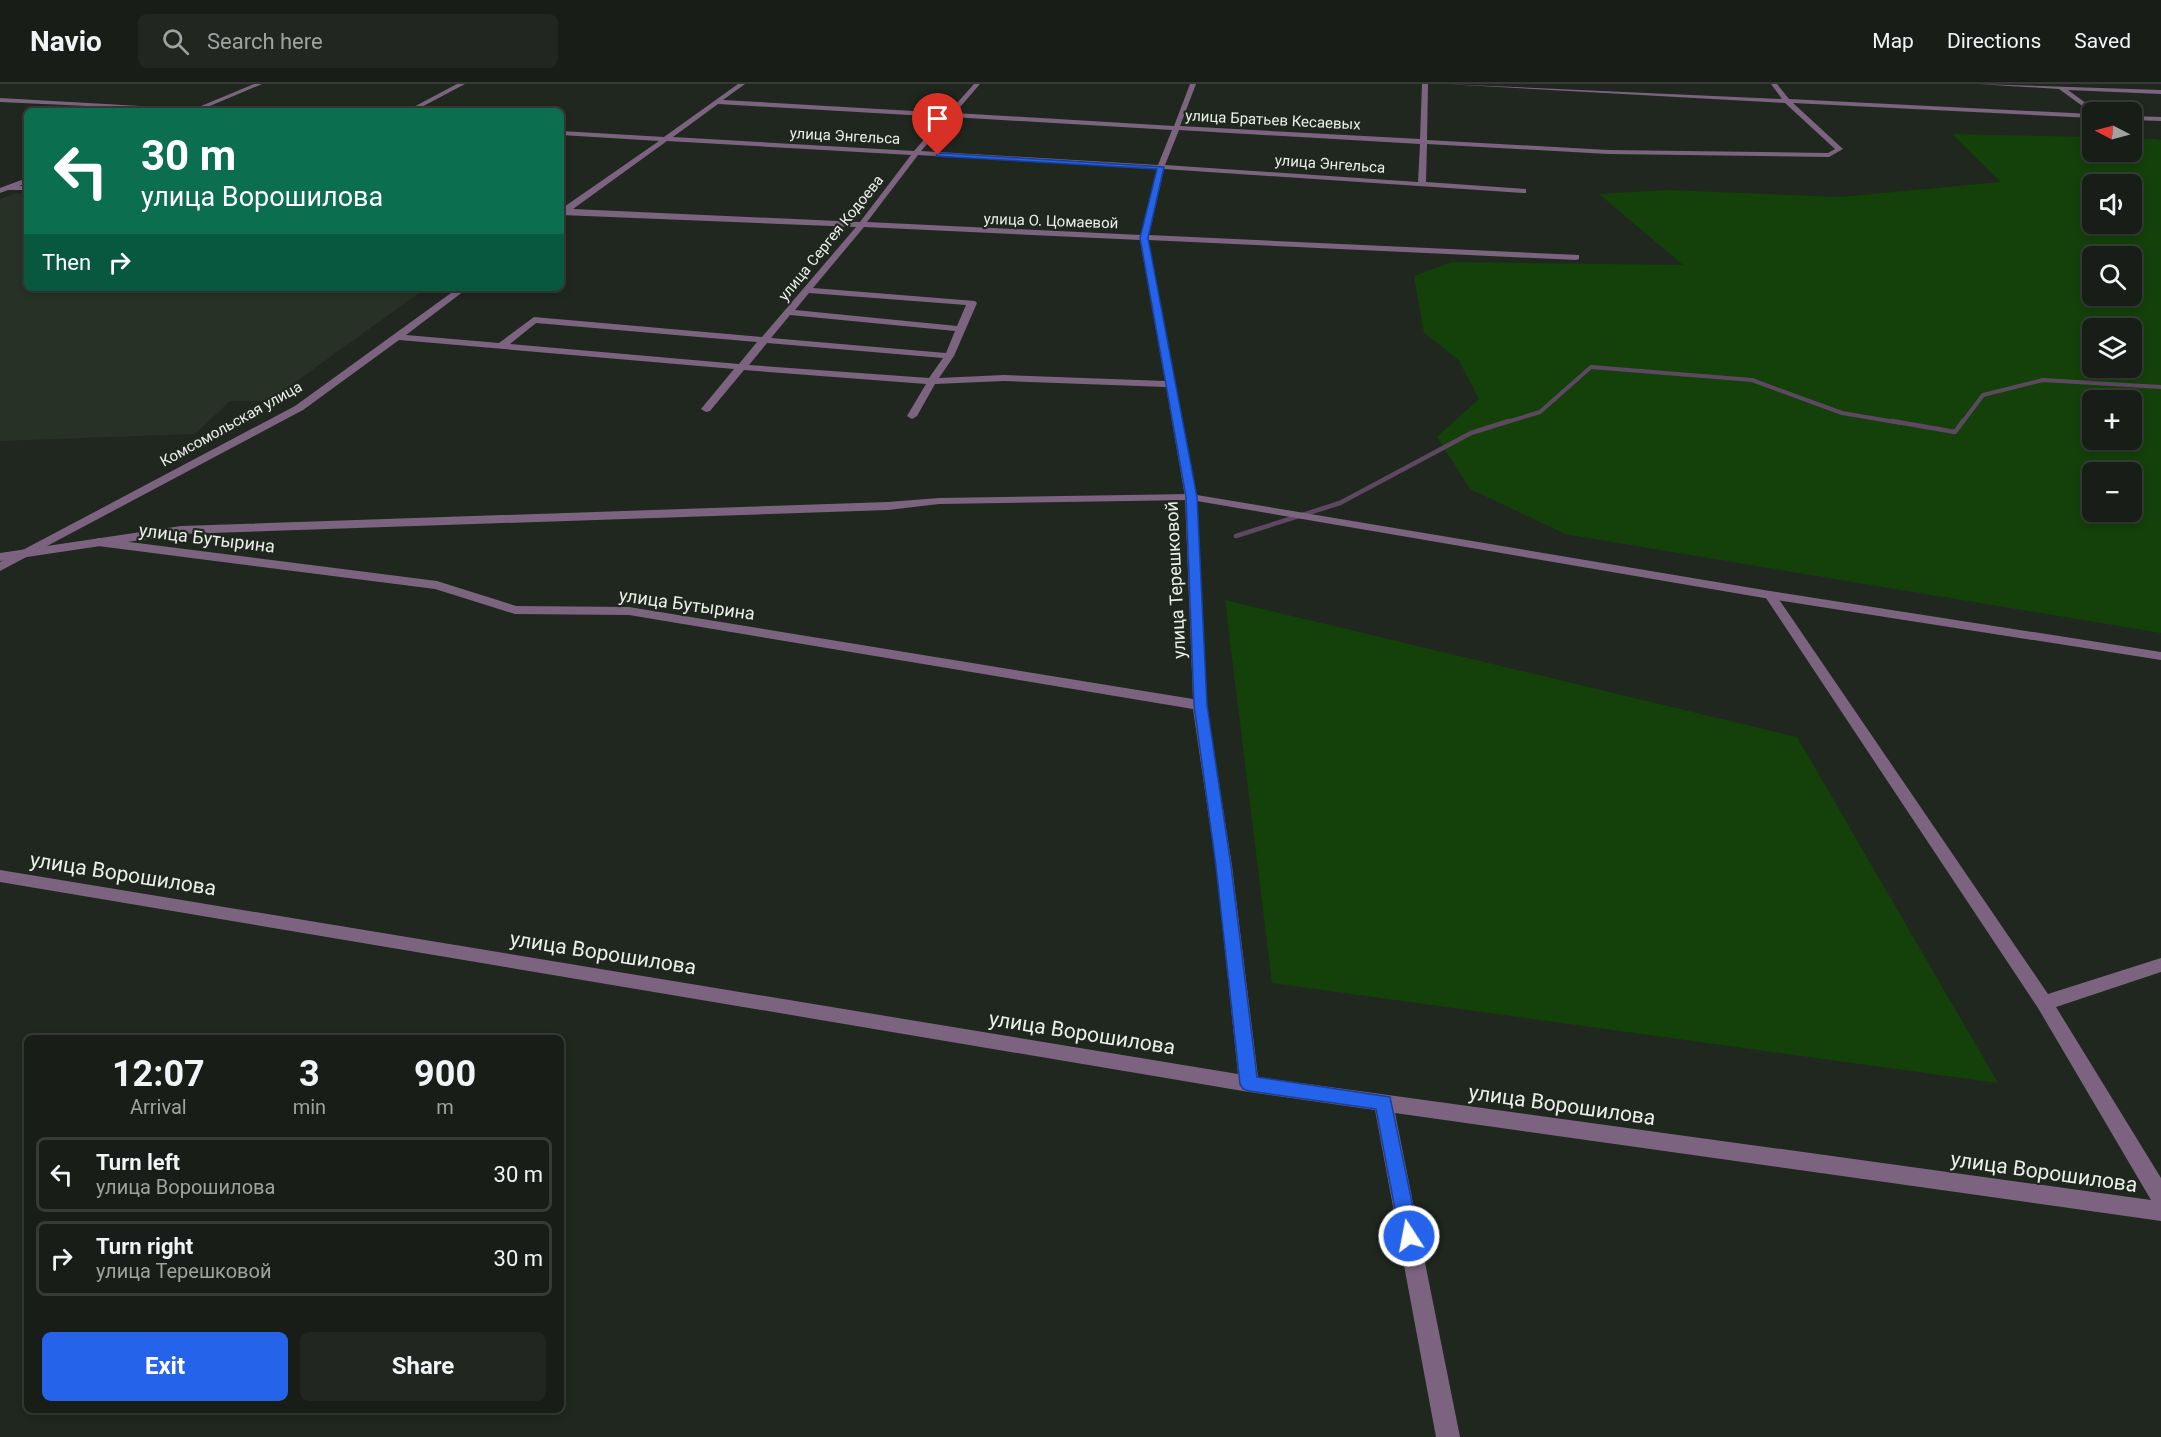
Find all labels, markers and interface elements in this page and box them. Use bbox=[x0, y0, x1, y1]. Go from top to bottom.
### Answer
search box bbox=[138, 14, 558, 68]
text: Navio bbox=[30, 25, 102, 58]
icon: search bbox=[159, 25, 192, 58]
text: Search here bbox=[207, 29, 323, 54]
text: Map bbox=[1872, 29, 1914, 53]
text: Directions bbox=[1947, 29, 2041, 53]
text: Saved bbox=[2074, 29, 2131, 53]
pin bbox=[912, 93, 963, 155]
icon: arrive bbox=[921, 102, 954, 135]
north arrow bbox=[2082, 102, 2142, 162]
map controls bbox=[2082, 102, 2142, 522]
street label: улица Братьев Кесаевых bbox=[1185, 106, 1362, 134]
street label: улица Энгельса bbox=[789, 124, 901, 148]
text: 30 m bbox=[141, 131, 236, 180]
icon: left bbox=[42, 132, 120, 210]
street label: улица Энгельса bbox=[1274, 151, 1386, 177]
street label: улица Сергея Кодоева bbox=[775, 171, 887, 305]
button: sound bbox=[2082, 174, 2142, 234]
text: улица Ворошилова bbox=[141, 181, 383, 213]
street label: улица О. Цомаевой bbox=[983, 210, 1119, 232]
icon: right bbox=[103, 246, 136, 279]
button: search bbox=[2082, 246, 2142, 306]
text: Then bbox=[42, 250, 91, 275]
button: layers bbox=[2082, 318, 2142, 378]
street label: Комсомольская улица bbox=[157, 378, 305, 470]
button: + bbox=[2082, 390, 2142, 450]
button: − bbox=[2082, 462, 2142, 522]
street label: улица Терешковой bbox=[1160, 501, 1190, 659]
street label: улица Бутырина bbox=[138, 519, 276, 557]
street label: улица Бутырина bbox=[618, 584, 756, 624]
street label: улица Ворошилова bbox=[28, 847, 218, 901]
street label: улица Ворошилова bbox=[508, 926, 698, 980]
street label: улица Ворошилова bbox=[987, 1006, 1177, 1060]
text: 12:07 bbox=[112, 1053, 205, 1095]
text: 3 bbox=[299, 1053, 320, 1095]
text: 900 bbox=[414, 1053, 476, 1095]
street label: улица Ворошилова bbox=[1467, 1080, 1657, 1130]
text: Arrival bbox=[130, 1095, 187, 1119]
text: min bbox=[293, 1095, 326, 1119]
text: m bbox=[436, 1095, 454, 1119]
street label: улица Ворошилова bbox=[1949, 1147, 2139, 1197]
text: Turn left bbox=[96, 1150, 180, 1175]
icon: left bbox=[45, 1158, 78, 1191]
text: 30 m bbox=[494, 1162, 543, 1187]
text: улица Ворошилова bbox=[96, 1175, 275, 1199]
position arrow bbox=[1377, 1204, 1441, 1268]
text: Turn right bbox=[96, 1234, 193, 1259]
icon: right bbox=[45, 1242, 78, 1275]
text: 30 m bbox=[494, 1246, 543, 1271]
text: улица Терешковой bbox=[96, 1259, 271, 1283]
button: Exit bbox=[42, 1332, 288, 1401]
button: Share bbox=[300, 1332, 546, 1401]

